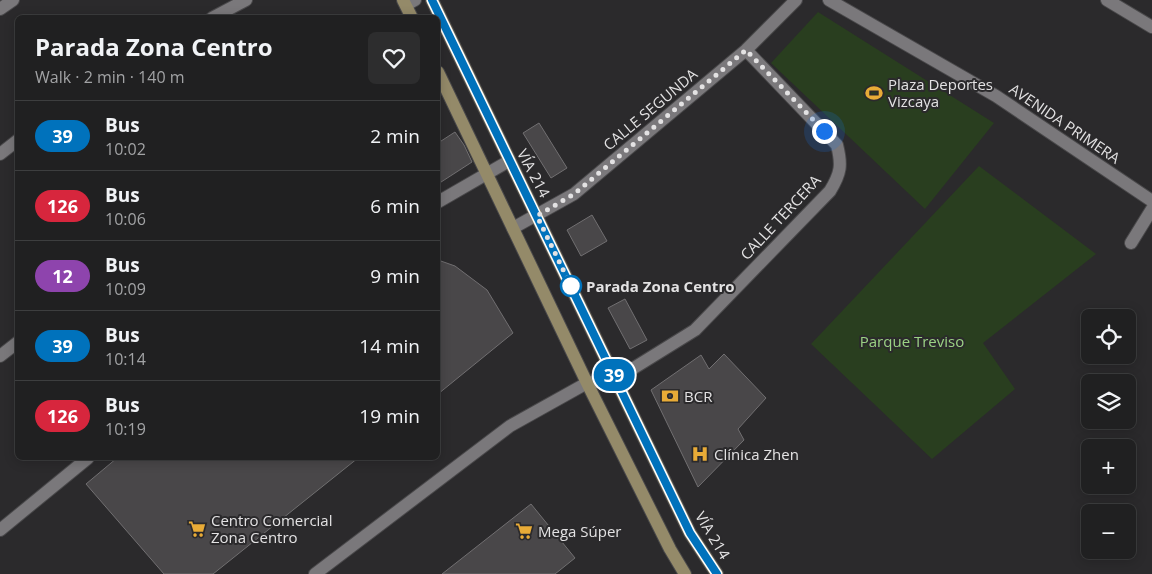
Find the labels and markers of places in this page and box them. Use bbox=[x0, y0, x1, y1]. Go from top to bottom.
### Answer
place label: Plaza Deportes Vizcaya bbox=[888, 74, 993, 111]
sports icon: Plaza Deportes Vizcaya bbox=[864, 83, 884, 103]
marker: Parada Zona Centro bbox=[560, 275, 582, 297]
place label: Parada Zona Centro bbox=[586, 276, 734, 296]
bank icon: BCR bbox=[660, 386, 680, 406]
place label: BCR bbox=[684, 386, 713, 406]
hospital icon: Clínica Zhen bbox=[690, 444, 710, 464]
place label: Clínica Zhen bbox=[714, 444, 799, 464]
place label: Centro Comercial Zona Centro bbox=[211, 510, 332, 547]
supermarket icon: Centro Comercial Zona Centro bbox=[187, 519, 207, 539]
supermarket icon: Mega Súper bbox=[514, 521, 534, 541]
place label: Mega Súper bbox=[538, 521, 621, 541]

